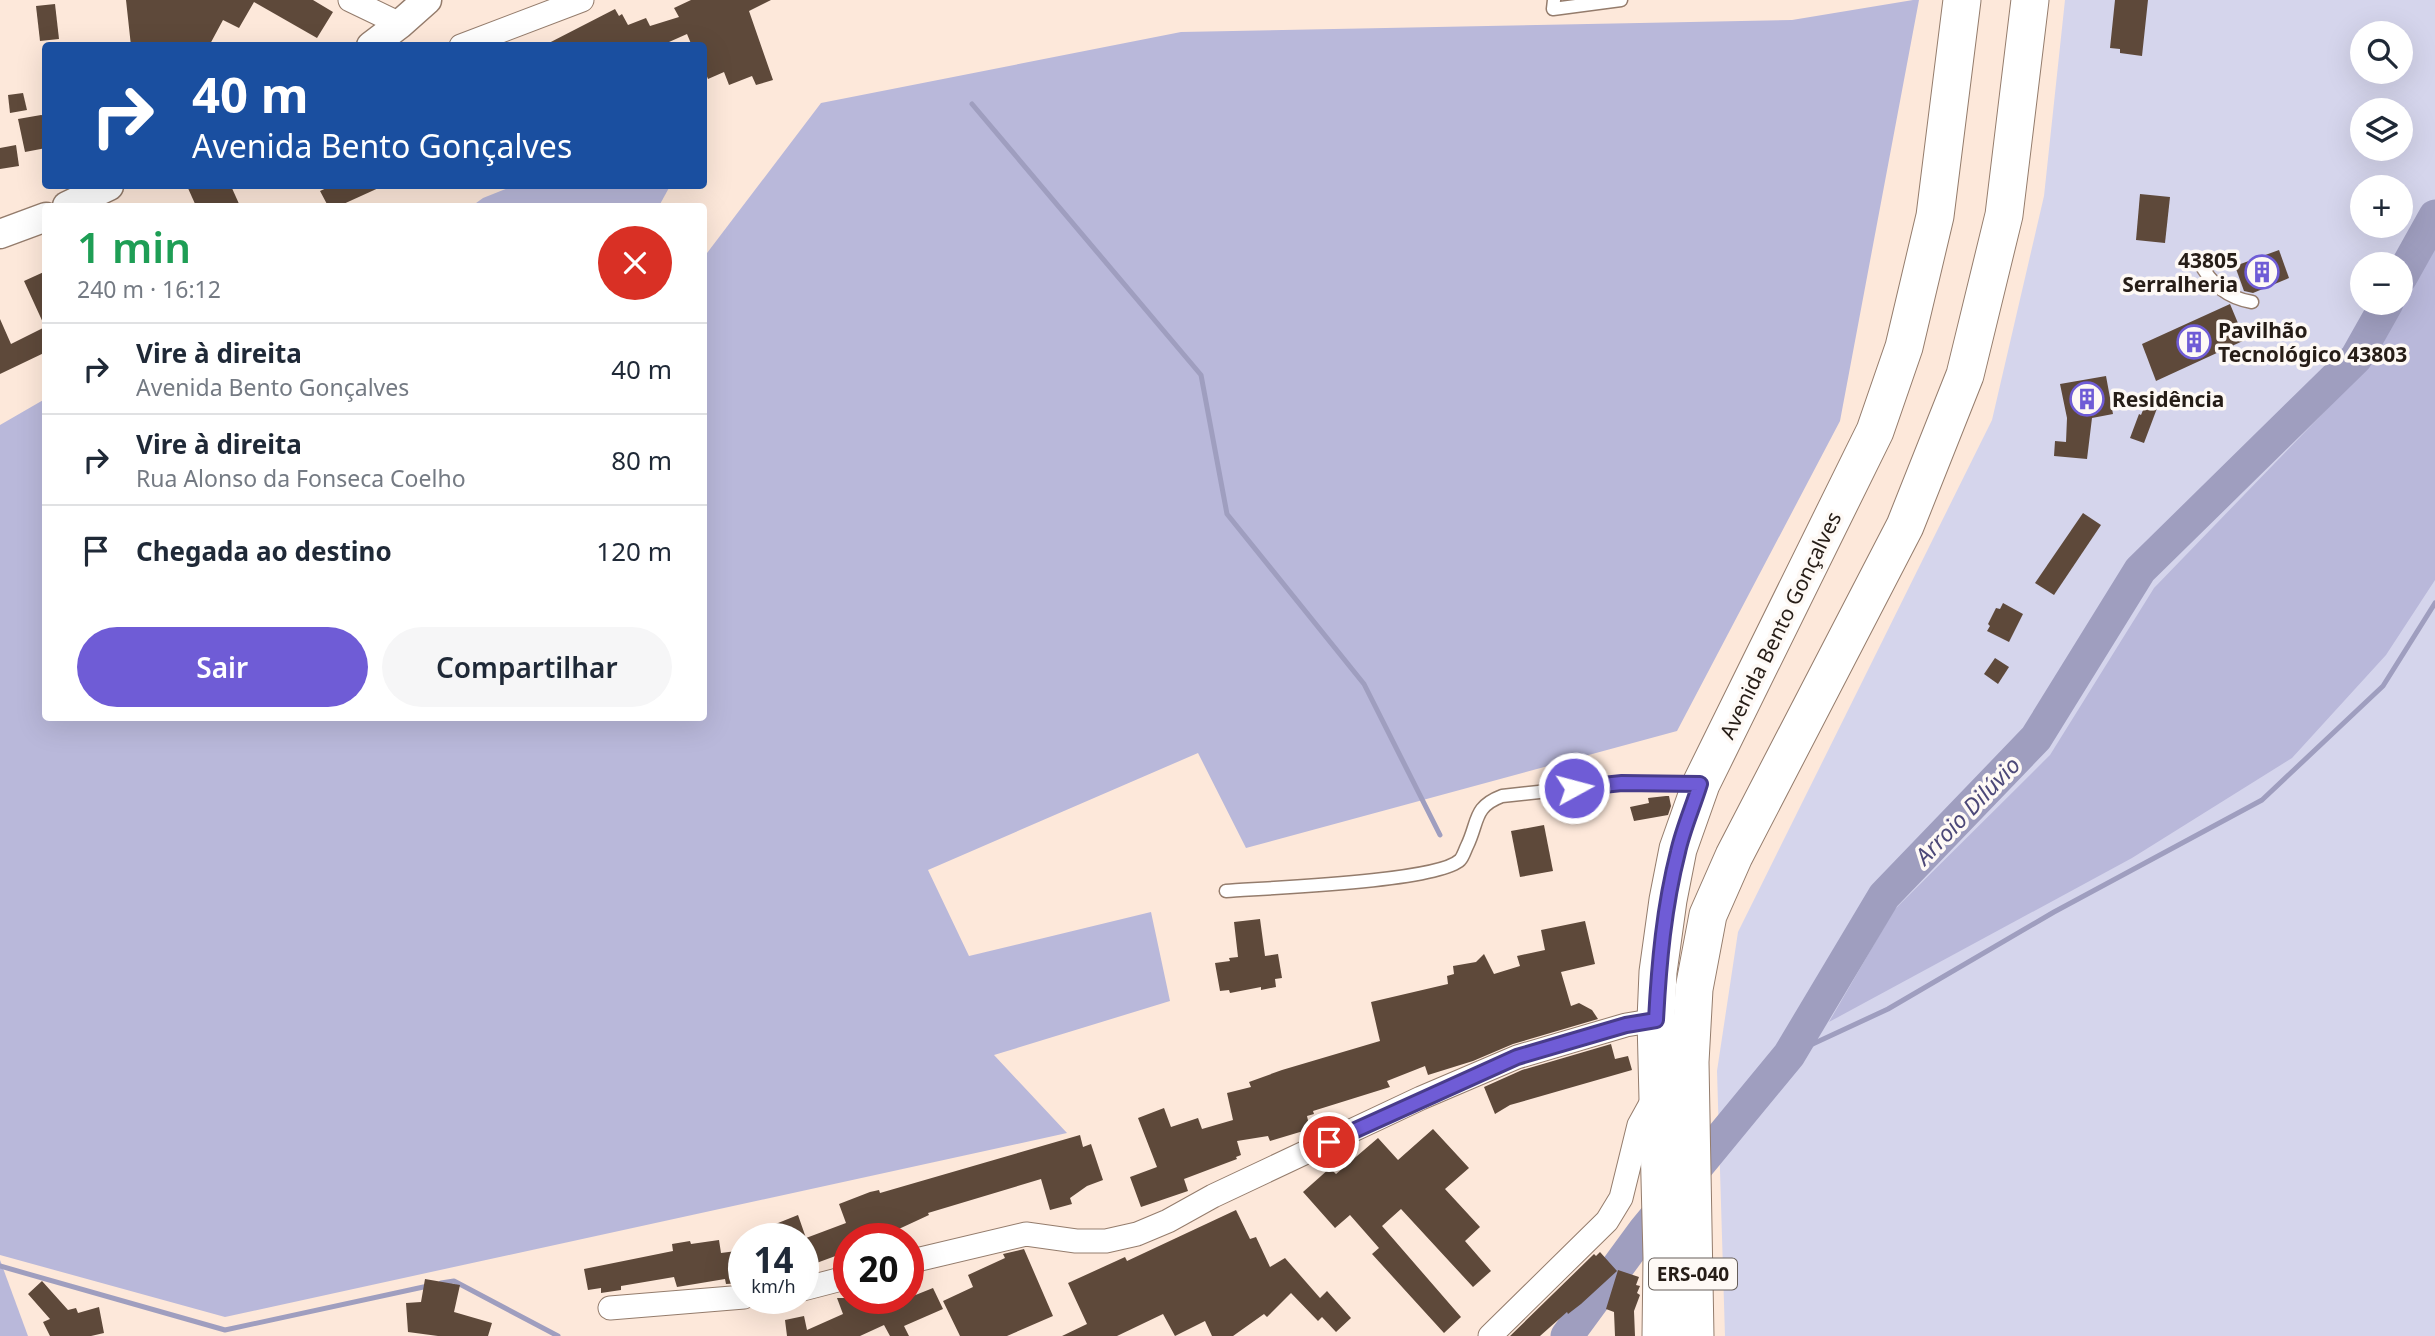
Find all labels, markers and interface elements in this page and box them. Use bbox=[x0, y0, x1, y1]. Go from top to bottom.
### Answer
map controls bbox=[2350, 21, 2413, 315]
button: search bbox=[2350, 21, 2413, 84]
text: 40 m bbox=[192, 61, 309, 127]
icon: right bbox=[77, 70, 168, 161]
button: layers bbox=[2350, 98, 2413, 161]
text: Avenida Bento Gonçalves bbox=[192, 124, 572, 167]
button: + bbox=[2350, 175, 2413, 238]
text: 1 min bbox=[77, 218, 191, 275]
button: close bbox=[598, 226, 672, 300]
place label: 43805 Serralheria bbox=[2122, 246, 2238, 298]
button: − bbox=[2350, 252, 2413, 315]
building icon: 43805 Serralheria bbox=[2243, 253, 2281, 291]
text: 240 m · 16:12 bbox=[77, 273, 221, 305]
place label: Pavilhão Tecnológico 43803 bbox=[2218, 316, 2407, 368]
building icon: Pavilhão Tecnológico 43803 bbox=[2175, 323, 2213, 361]
text: Vire à direita bbox=[136, 335, 302, 371]
icon: right bbox=[77, 350, 115, 388]
text: 40 m bbox=[611, 351, 672, 387]
text: Avenida Bento Gonçalves bbox=[136, 371, 409, 403]
building icon: Residência bbox=[2068, 380, 2106, 418]
place label: Residência bbox=[2112, 385, 2224, 413]
text: Vire à direita bbox=[136, 426, 302, 462]
icon: right bbox=[77, 441, 115, 479]
text: 80 m bbox=[611, 442, 672, 478]
text: Rua Alonso da Fonseca Coelho bbox=[136, 462, 466, 494]
street label: Avenida Bento Gonçalves bbox=[1713, 507, 1847, 743]
icon: arrive bbox=[77, 532, 115, 570]
text: Chegada ao destino bbox=[136, 533, 392, 569]
text: 120 m bbox=[596, 533, 672, 569]
button: Sair bbox=[77, 627, 368, 707]
button: Compartilhar bbox=[382, 627, 672, 707]
water label: Arroio Dilúvio bbox=[1906, 749, 2027, 872]
position arrow bbox=[1537, 751, 1611, 825]
pin bbox=[1299, 1112, 1359, 1172]
icon: arrive bbox=[1310, 1123, 1348, 1161]
speed limit sign: 20 bbox=[833, 1223, 924, 1314]
text: 14 bbox=[753, 1236, 794, 1283]
road number: ERS-040 bbox=[1649, 1258, 1737, 1290]
text: km/h bbox=[751, 1274, 796, 1298]

